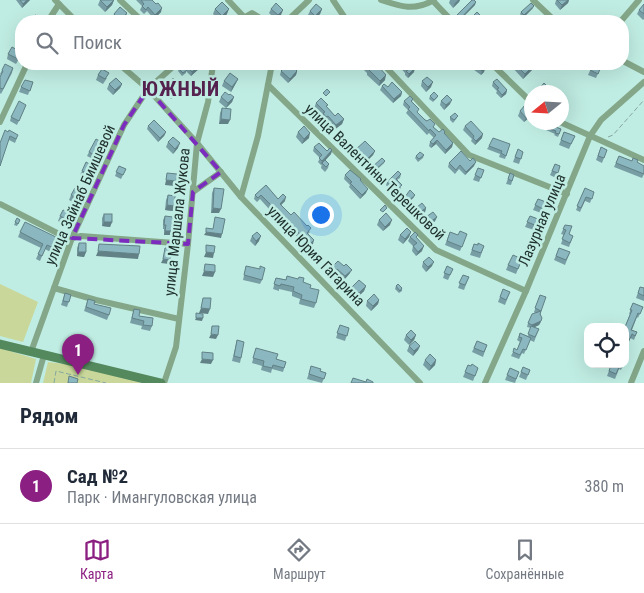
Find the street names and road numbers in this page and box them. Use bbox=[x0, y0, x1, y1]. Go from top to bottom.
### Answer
street label: улица Валентины Терешковой bbox=[301, 100, 449, 244]
street label: улица Зайнаб Биишевой bbox=[41, 122, 119, 268]
street label: улица Маршала Жукова bbox=[160, 147, 194, 297]
street label: Лазурная улица bbox=[514, 171, 570, 269]
street label: улица Юрия Гагарина bbox=[263, 202, 369, 310]

